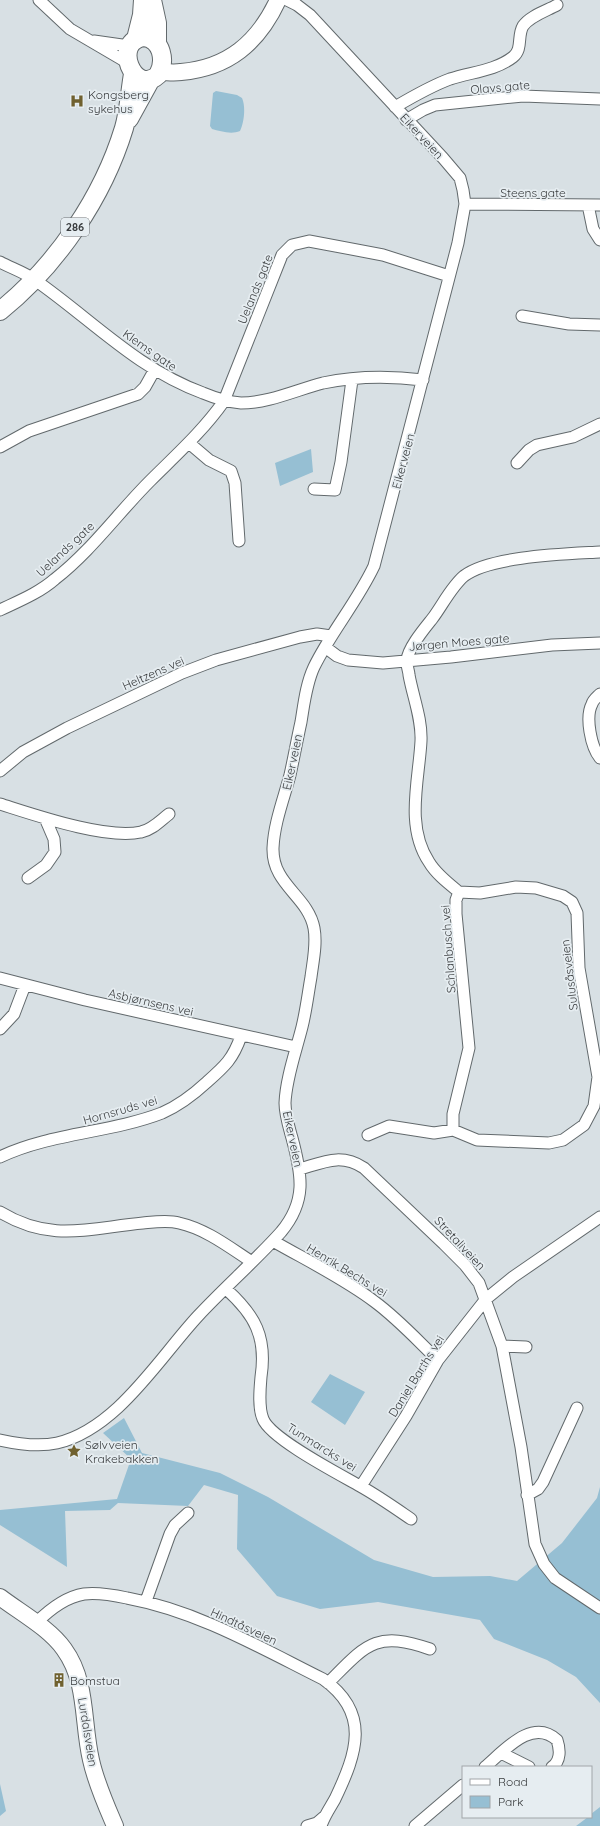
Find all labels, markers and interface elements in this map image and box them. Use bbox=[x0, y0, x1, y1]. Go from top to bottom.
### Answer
street label: Olavs gate bbox=[470, 77, 531, 97]
place label: Kongsberg sykehus bbox=[88, 87, 149, 116]
hospital icon: Kongsberg sykehus bbox=[69, 93, 85, 109]
street label: Eikerveien bbox=[397, 110, 447, 162]
street label: Steens gate bbox=[500, 185, 566, 200]
road number: 286 bbox=[61, 218, 89, 236]
street label: Uelands gate bbox=[234, 252, 276, 326]
street label: Klems gate bbox=[120, 326, 180, 374]
street label: Eikerveien bbox=[388, 432, 418, 490]
street label: Uelands gate bbox=[33, 518, 97, 580]
street label: Jørgen Moes gate bbox=[408, 630, 510, 654]
street label: Heltzens vei bbox=[120, 653, 186, 693]
street label: Eikerveien bbox=[279, 733, 305, 791]
street label: Schlanbusch vei bbox=[437, 904, 459, 994]
street label: Sulusåsveien bbox=[557, 939, 581, 1011]
street label: Asbjørnsens vei bbox=[107, 985, 195, 1019]
street label: Hornsruds vei bbox=[81, 1092, 159, 1128]
street label: Eikerveien bbox=[280, 1110, 306, 1168]
street label: Stretaliveien bbox=[431, 1213, 489, 1273]
street label: Henrik Bechs vei bbox=[304, 1240, 390, 1300]
street label: Daniel Barths vei bbox=[385, 1332, 447, 1420]
street label: Tunmarcks vei bbox=[284, 1420, 360, 1474]
place label: Sølvveien Krakebakken bbox=[85, 1437, 158, 1466]
place icon: Sølvveien Krakebakken bbox=[66, 1443, 82, 1459]
street label: Hindtåsveien bbox=[208, 1604, 280, 1648]
building icon: Bomstua bbox=[51, 1672, 67, 1688]
place label: Bomstua bbox=[70, 1673, 120, 1688]
street label: Lurdalsveien bbox=[75, 1696, 101, 1768]
legend bbox=[462, 1766, 592, 1818]
text: Road bbox=[498, 1774, 528, 1789]
text: Park bbox=[498, 1794, 523, 1809]

